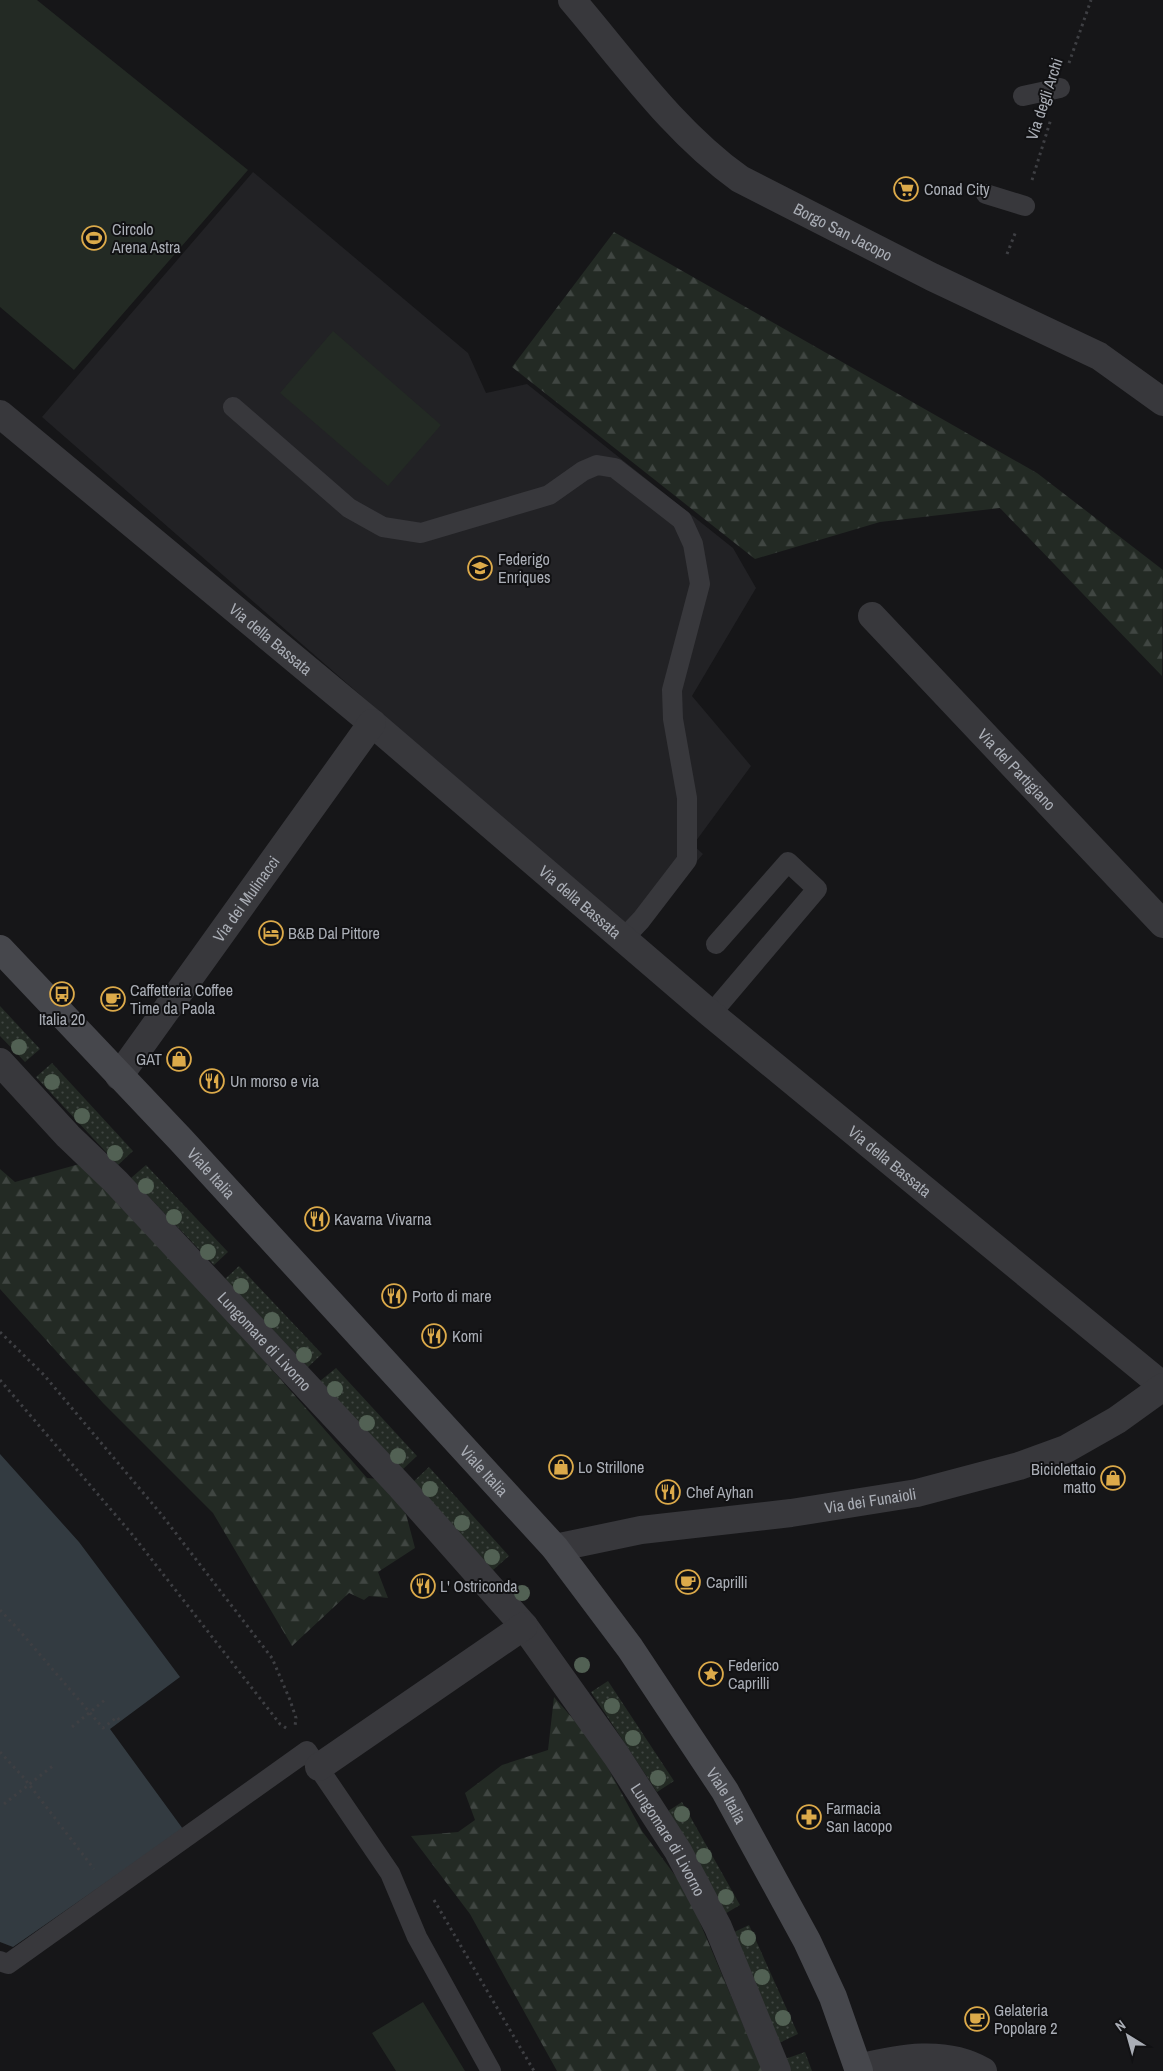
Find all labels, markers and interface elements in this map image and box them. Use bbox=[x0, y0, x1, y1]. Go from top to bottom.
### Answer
street label: Via degli Archi bbox=[1020, 55, 1068, 143]
supermarket icon: Conad City bbox=[893, 176, 919, 202]
place label: Conad City bbox=[924, 178, 990, 200]
street label: Borgo San Jacopo bbox=[790, 197, 896, 266]
place label: Circolo Arena Astra bbox=[111, 218, 181, 258]
sports icon: Circolo Arena Astra bbox=[81, 225, 107, 251]
place label: Federigo Enriques bbox=[498, 548, 551, 588]
school or university icon: Federigo Enriques bbox=[467, 555, 493, 581]
street label: Via della Bassata bbox=[225, 598, 318, 680]
street label: Via del Partigiano bbox=[973, 724, 1061, 815]
street label: Via dei Mulinacci bbox=[208, 851, 284, 946]
street label: Via della Bassata bbox=[534, 860, 627, 944]
hotel icon: B&B Dal Pittore bbox=[258, 920, 284, 946]
place label: B&B Dal Pittore bbox=[288, 922, 380, 944]
place label: Caffetteria Coffee Time da Paola bbox=[130, 979, 233, 1019]
bus stop icon: Italia 20 bbox=[49, 981, 75, 1007]
cafe icon: Caffetteria Coffee Time da Paola bbox=[100, 986, 126, 1012]
place label: Italia 20 bbox=[39, 1008, 85, 1030]
shop icon: GAT bbox=[166, 1046, 192, 1072]
place label: GAT bbox=[136, 1048, 162, 1070]
restaurant icon: Un morso e via bbox=[199, 1068, 225, 1094]
place label: Un morso e via bbox=[230, 1070, 320, 1092]
street label: Via della Bassata bbox=[843, 1120, 937, 1203]
street label: Viale Italia bbox=[182, 1143, 241, 1204]
restaurant icon: Kavarna Vivarna bbox=[304, 1206, 330, 1232]
place label: Kavarna Vivarna bbox=[334, 1208, 432, 1230]
restaurant icon: Porto di mare bbox=[381, 1283, 407, 1309]
place label: Porto di mare bbox=[412, 1285, 492, 1307]
street label: Lungomare di Livorno bbox=[213, 1287, 317, 1396]
restaurant icon: Komi bbox=[421, 1323, 447, 1349]
place label: Komi bbox=[452, 1325, 483, 1347]
street label: Viale Italia bbox=[455, 1441, 514, 1502]
shop icon: Lo Strillone bbox=[548, 1454, 574, 1480]
place label: Lo Strillone bbox=[578, 1456, 644, 1478]
place label: Biciclettaio matto bbox=[1031, 1458, 1096, 1498]
shop icon: Biciclettaio matto bbox=[1100, 1465, 1126, 1491]
restaurant icon: Chef Ayhan bbox=[655, 1479, 681, 1505]
place label: Chef Ayhan bbox=[686, 1481, 754, 1503]
street label: Via dei Funaioli bbox=[823, 1482, 918, 1519]
cafe icon: Caprilli bbox=[675, 1569, 701, 1595]
place label: Caprilli bbox=[706, 1571, 748, 1593]
restaurant icon: L' Ostriconda bbox=[410, 1573, 436, 1599]
place label: L' Ostriconda bbox=[440, 1575, 518, 1597]
place label: Federico Caprilli bbox=[728, 1654, 779, 1694]
place icon: Federico Caprilli bbox=[698, 1661, 724, 1687]
street label: Viale Italia bbox=[701, 1763, 752, 1828]
street label: Lungomare di Livorno bbox=[626, 1779, 711, 1900]
place label: Farmacia San Iacopo bbox=[826, 1797, 892, 1837]
pharmacy icon: Farmacia San Iacopo bbox=[796, 1804, 822, 1830]
place label: Gelateria Popolare 2 bbox=[994, 1999, 1057, 2039]
cafe icon: Gelateria Popolare 2 bbox=[964, 2006, 990, 2032]
north arrow bbox=[1103, 2011, 1153, 2061]
text: N bbox=[1111, 2016, 1129, 2035]

